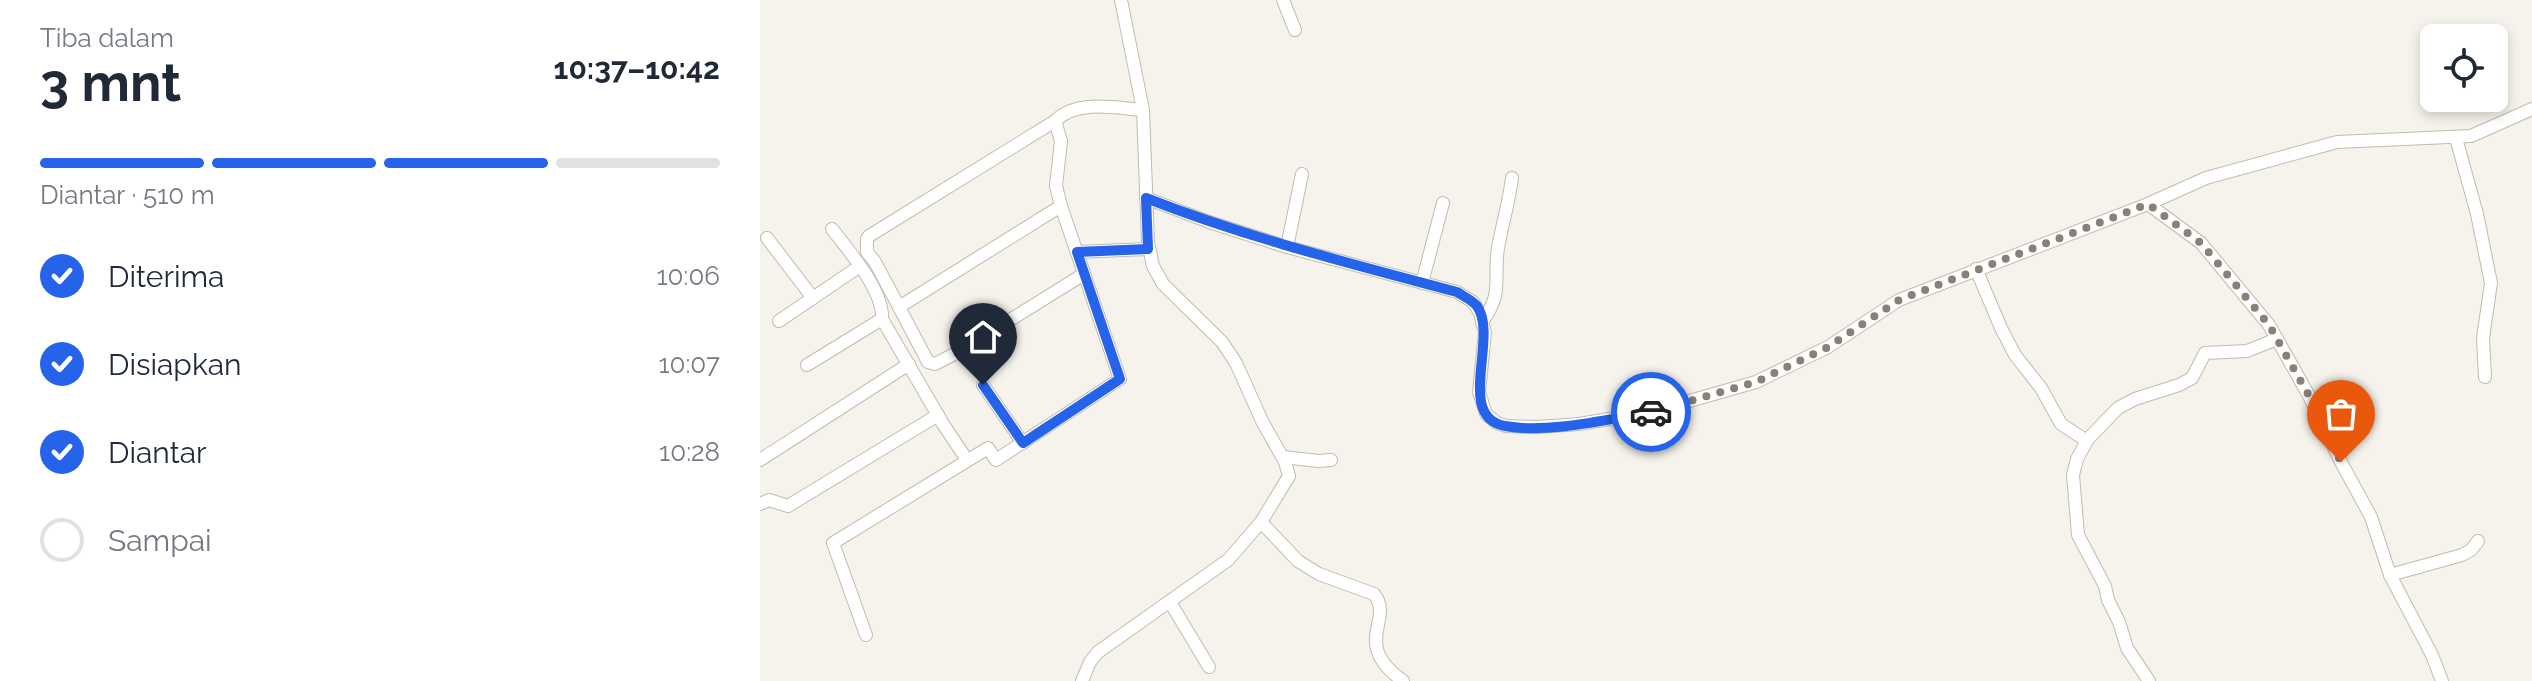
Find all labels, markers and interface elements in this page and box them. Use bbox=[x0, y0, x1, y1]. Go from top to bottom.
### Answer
text: Tiba dalam bbox=[40, 23, 174, 53]
map controls bbox=[2420, 24, 2508, 112]
button: locate bbox=[2420, 24, 2508, 112]
text: 10:37–10:42 bbox=[554, 51, 720, 86]
text: 3 mnt bbox=[40, 52, 181, 113]
text: Diantar · 510 m bbox=[40, 180, 215, 210]
icon: check bbox=[40, 254, 84, 298]
text: Diterima bbox=[108, 259, 224, 294]
text: 10:06 bbox=[656, 261, 720, 291]
pin bbox=[949, 303, 1017, 385]
icon: home bbox=[961, 315, 1005, 359]
icon: check bbox=[40, 342, 84, 386]
text: Disiapkan bbox=[108, 347, 242, 382]
text: 10:07 bbox=[658, 349, 720, 379]
courier bbox=[1611, 372, 1691, 452]
pin bbox=[2307, 380, 2375, 462]
icon: car bbox=[1629, 390, 1673, 434]
icon: bag bbox=[2319, 392, 2363, 436]
icon: check bbox=[40, 430, 84, 474]
text: Diantar bbox=[108, 435, 207, 470]
text: 10:28 bbox=[659, 437, 720, 467]
text: Sampai bbox=[108, 523, 212, 558]

